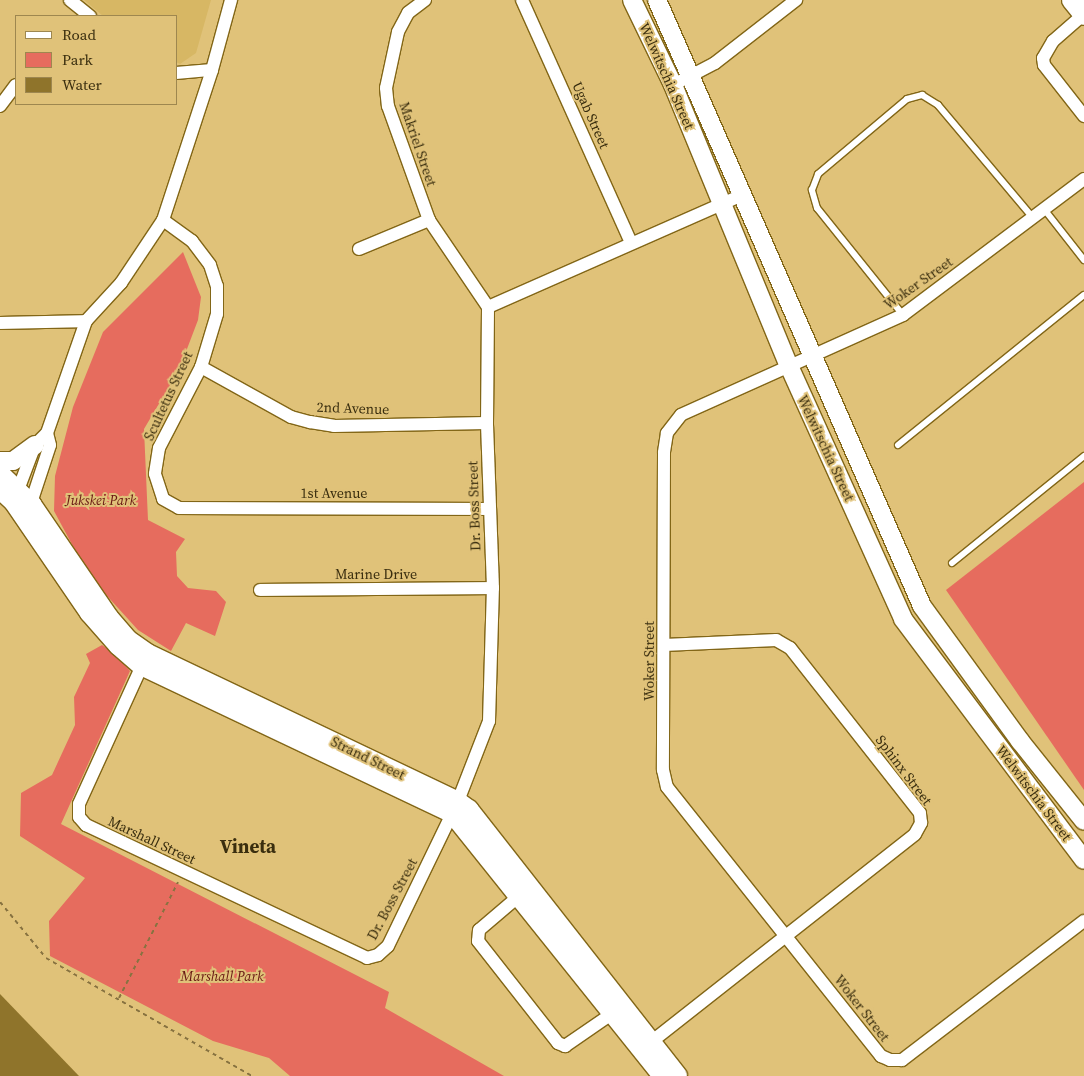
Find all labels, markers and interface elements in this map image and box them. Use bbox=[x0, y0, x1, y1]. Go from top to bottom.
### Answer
legend bbox=[15, 15, 178, 105]
street label: Welwitschia Street bbox=[636, 20, 698, 132]
text: Road bbox=[62, 24, 96, 45]
text: Park bbox=[62, 49, 93, 70]
text: Water bbox=[62, 74, 102, 95]
street label: Ugab Street bbox=[569, 79, 613, 151]
street label: Makriel Street bbox=[396, 100, 440, 188]
street label: Woker Street bbox=[880, 253, 956, 313]
street label: Scultetus Street bbox=[140, 349, 196, 443]
street label: Welwitschia Street bbox=[794, 392, 858, 504]
street label: 2nd Avenue bbox=[316, 398, 390, 418]
street label: Dr. Boss Street bbox=[464, 461, 484, 551]
street label: 1st Avenue bbox=[301, 485, 367, 501]
park label: Jukskei Park bbox=[66, 492, 136, 508]
street label: Marine Drive bbox=[335, 566, 417, 582]
street label: Woker Street bbox=[641, 621, 657, 701]
street label: Sphinx Street bbox=[872, 732, 936, 808]
street label: Strand Street bbox=[328, 733, 408, 783]
street label: Welwitschia Street bbox=[993, 742, 1075, 844]
street label: Marshall Street bbox=[106, 812, 198, 868]
district label: Vineta bbox=[220, 836, 276, 858]
street label: Dr. Boss Street bbox=[363, 855, 421, 943]
park label: Marshall Park bbox=[180, 968, 264, 984]
street label: Woker Street bbox=[831, 971, 893, 1045]

